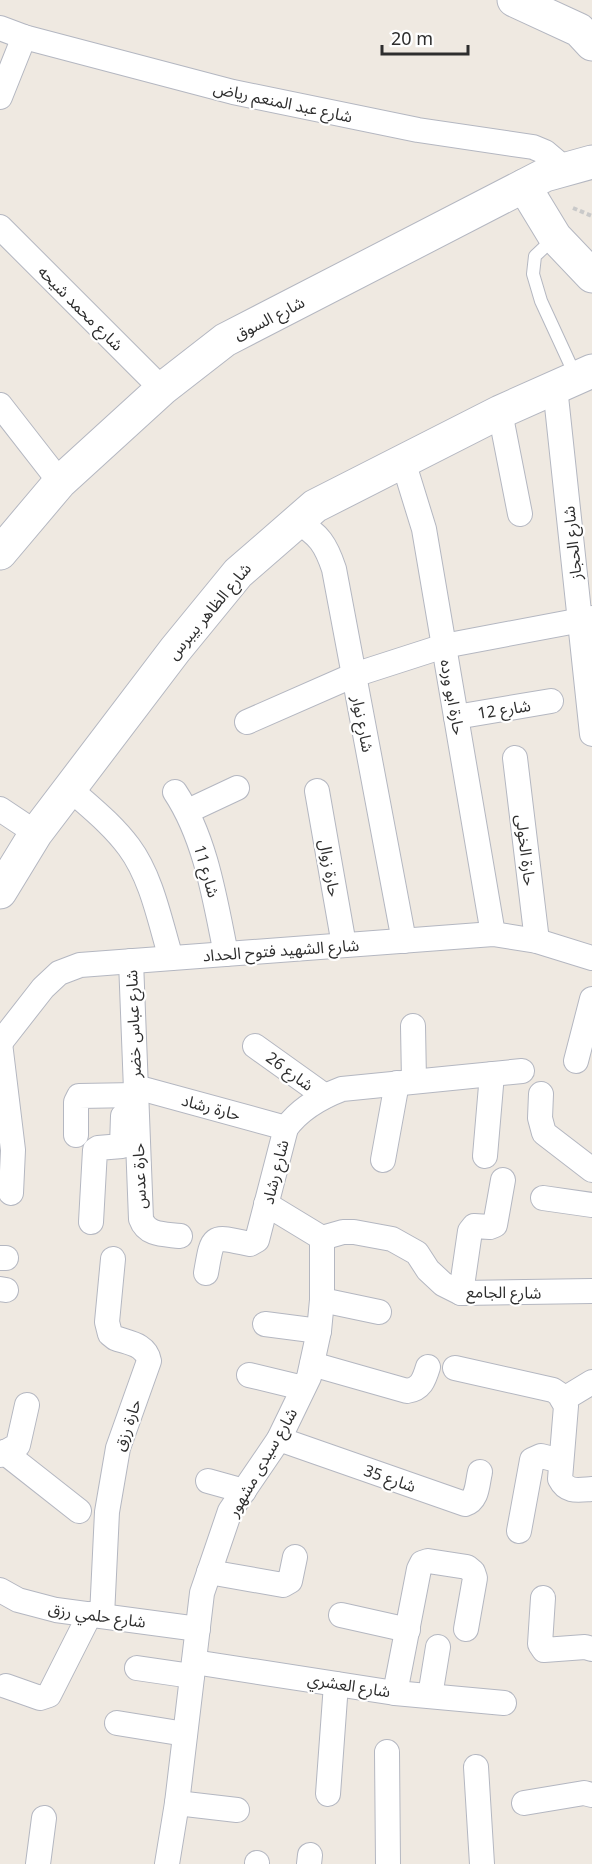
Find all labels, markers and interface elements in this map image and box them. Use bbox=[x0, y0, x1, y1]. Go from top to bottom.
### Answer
scale bar bbox=[382, 18, 468, 56]
text: 20 m bbox=[391, 26, 433, 50]
street label: شارع عبد المنعم رياض bbox=[211, 77, 354, 129]
street label: شارع محمد شيحه bbox=[32, 261, 128, 357]
street label: شارع السوق bbox=[230, 291, 309, 347]
street label: شارع الحجاز bbox=[557, 505, 589, 582]
street label: شارع الظاهر بيبرس bbox=[162, 558, 258, 665]
street label: حارة ابو ورده bbox=[436, 657, 470, 737]
street label: شارع نوار bbox=[345, 693, 379, 754]
street label: شارع 12 bbox=[476, 694, 533, 726]
street label: حارة الخولى bbox=[511, 813, 541, 887]
street label: حارة زوال bbox=[314, 838, 346, 898]
street label: شارع 11 bbox=[187, 842, 225, 900]
street label: شارع الشهيد فتوح الحداد bbox=[202, 934, 360, 968]
street label: شارع عباس خضر bbox=[120, 970, 148, 1079]
street label: شارع 26 bbox=[261, 1046, 318, 1097]
street label: حارة رشاد bbox=[179, 1089, 243, 1125]
street label: شارع رشاد bbox=[256, 1138, 296, 1207]
street label: حارة عدس bbox=[127, 1143, 151, 1209]
street label: شارع الجامع bbox=[466, 1280, 542, 1306]
street label: حارة رزق bbox=[108, 1396, 146, 1454]
street label: شارع سيدى مشهور bbox=[221, 1404, 304, 1522]
street label: شارع 35 bbox=[360, 1459, 419, 1499]
street label: شارع حلمي رزق bbox=[46, 1597, 147, 1635]
street label: شارع العشري bbox=[306, 1668, 392, 1704]

